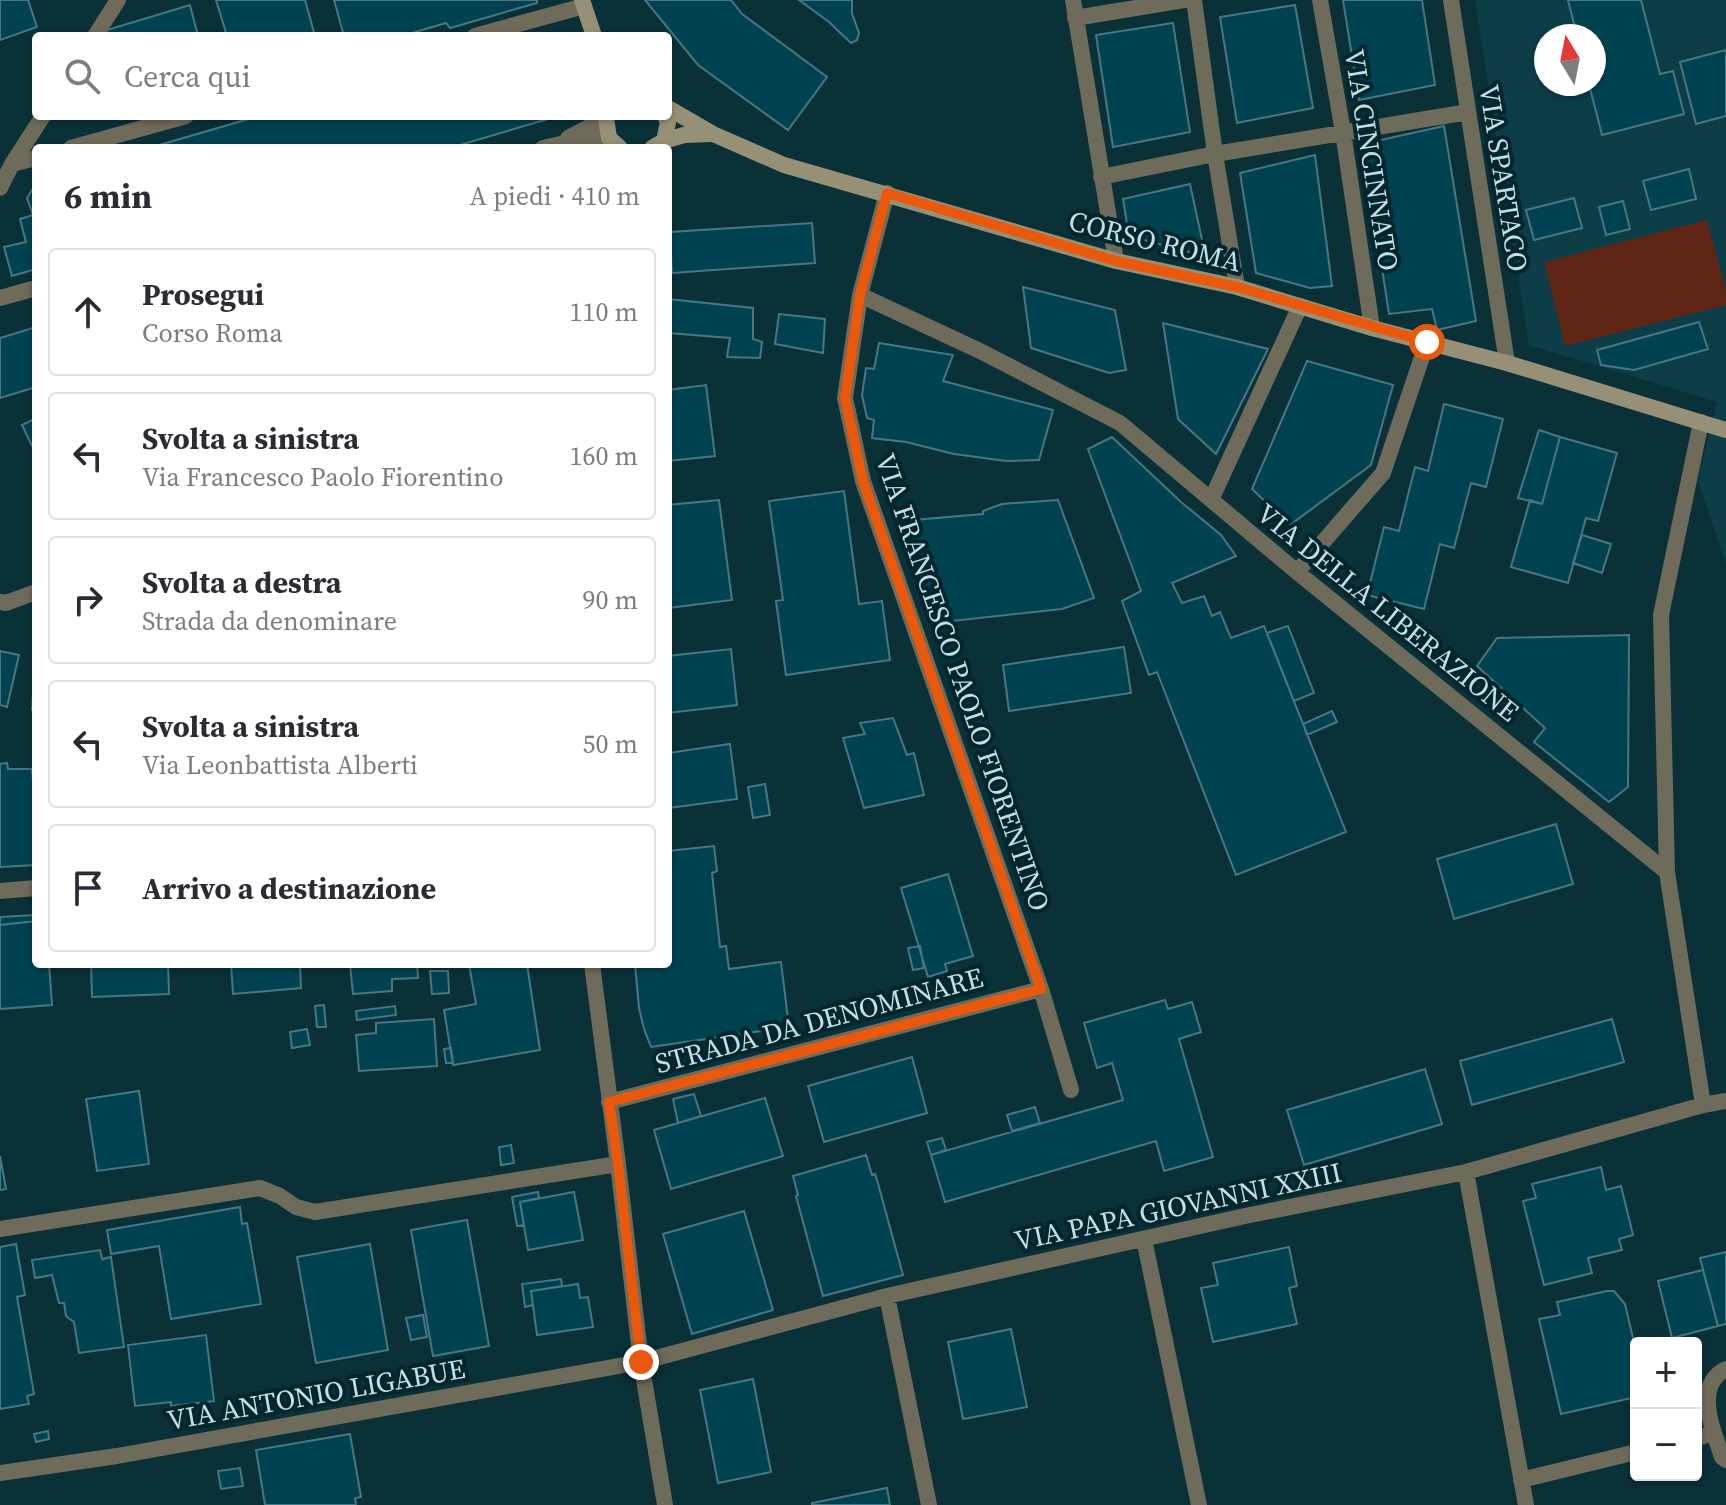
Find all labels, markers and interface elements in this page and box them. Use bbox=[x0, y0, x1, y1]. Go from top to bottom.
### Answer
north arrow bbox=[1534, 24, 1606, 96]
search box bbox=[32, 32, 672, 120]
street label: VIA CINCINNATO bbox=[1336, 46, 1408, 274]
icon: search bbox=[60, 54, 104, 98]
text: Cerca qui bbox=[124, 56, 251, 97]
street label: VIA SPARTACO bbox=[1470, 82, 1538, 274]
text: 6 min bbox=[64, 173, 152, 219]
text: A piedi · 410 m bbox=[470, 178, 640, 214]
street label: CORSO ROMA bbox=[1065, 201, 1246, 281]
text: Prosegui bbox=[142, 274, 264, 315]
icon: ahead bbox=[66, 290, 110, 334]
text: 110 m bbox=[570, 294, 638, 330]
text: Corso Roma bbox=[142, 315, 283, 351]
route start bbox=[1409, 324, 1445, 360]
text: Svolta a sinistra bbox=[142, 418, 359, 459]
icon: left bbox=[66, 434, 110, 478]
text: 160 m bbox=[570, 438, 638, 474]
street label: VIA FRANCESCO PAOLO FIORENTINO bbox=[867, 448, 1059, 916]
text: Via Francesco Paolo Fiorentino bbox=[142, 459, 503, 495]
street label: VIA DELLA LIBERAZIONE bbox=[1249, 494, 1527, 730]
text: Svolta a destra bbox=[142, 562, 342, 603]
icon: right bbox=[66, 578, 110, 622]
text: 90 m bbox=[583, 582, 638, 618]
text: Strada da denominare bbox=[142, 603, 397, 639]
text: Svolta a sinistra bbox=[142, 706, 359, 747]
icon: left bbox=[66, 722, 110, 766]
text: 50 m bbox=[583, 726, 638, 762]
text: Via Leonbattista Alberti bbox=[142, 747, 418, 783]
icon: arrive bbox=[66, 866, 110, 910]
text: Arrivo a destinazione bbox=[142, 868, 436, 909]
street label: STRADA DA DENOMINARE bbox=[651, 958, 987, 1082]
street label: VIA PAPA GIOVANNI XXIII bbox=[1011, 1153, 1345, 1259]
map controls bbox=[1630, 1337, 1702, 1481]
button: + bbox=[1630, 1337, 1702, 1409]
route end bbox=[623, 1344, 659, 1380]
street label: VIA ANTONIO LIGABUE bbox=[164, 1349, 468, 1439]
button: − bbox=[1630, 1409, 1702, 1481]

